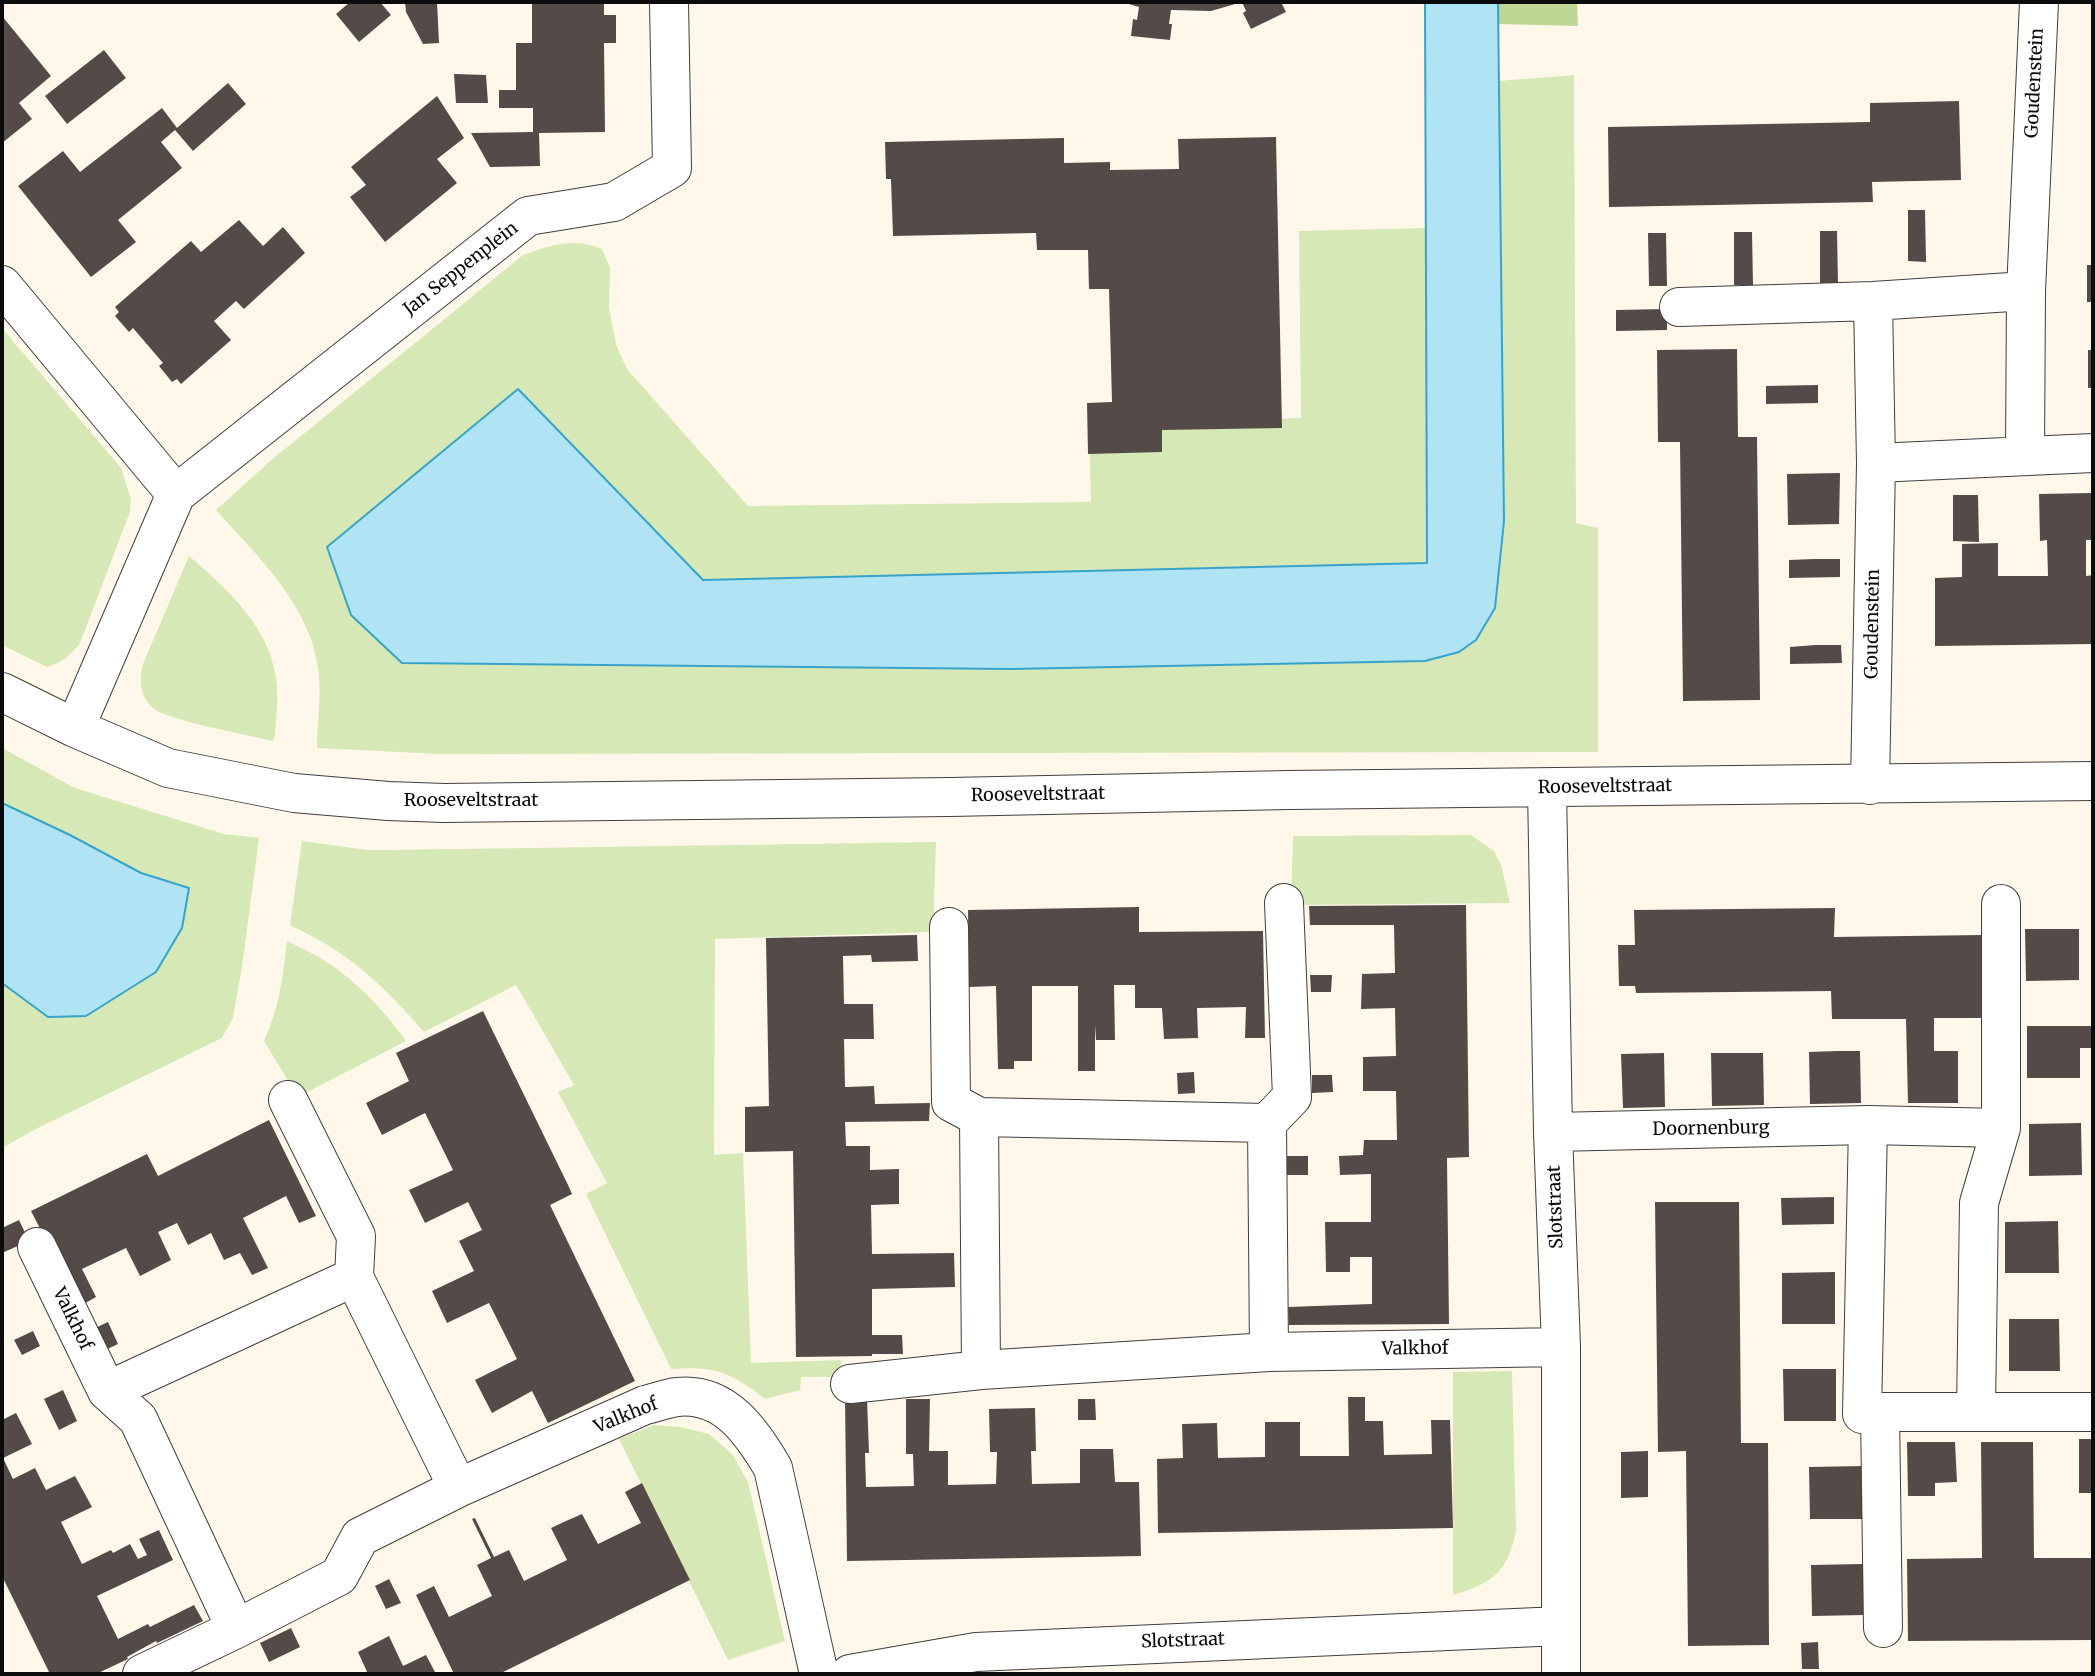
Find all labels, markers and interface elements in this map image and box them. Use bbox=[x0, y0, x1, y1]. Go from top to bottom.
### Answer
street label: Goudenstein bbox=[2021, 27, 2049, 139]
street label: Jan Seppenplein bbox=[399, 218, 523, 320]
street label: Goudenstein bbox=[1861, 569, 1885, 679]
street label: Rooseveltstraat bbox=[1538, 775, 1672, 799]
street label: Rooseveltstraat bbox=[971, 783, 1105, 807]
street label: Rooseveltstraat bbox=[404, 790, 538, 812]
street label: Doornenburg bbox=[1652, 1117, 1770, 1141]
street label: Slotstraat bbox=[1544, 1165, 1568, 1249]
street label: Valkhof bbox=[48, 1284, 96, 1354]
street label: Valkhof bbox=[1381, 1338, 1449, 1360]
street label: Valkhof bbox=[591, 1393, 661, 1439]
street label: Slotstraat bbox=[1141, 1629, 1225, 1653]

